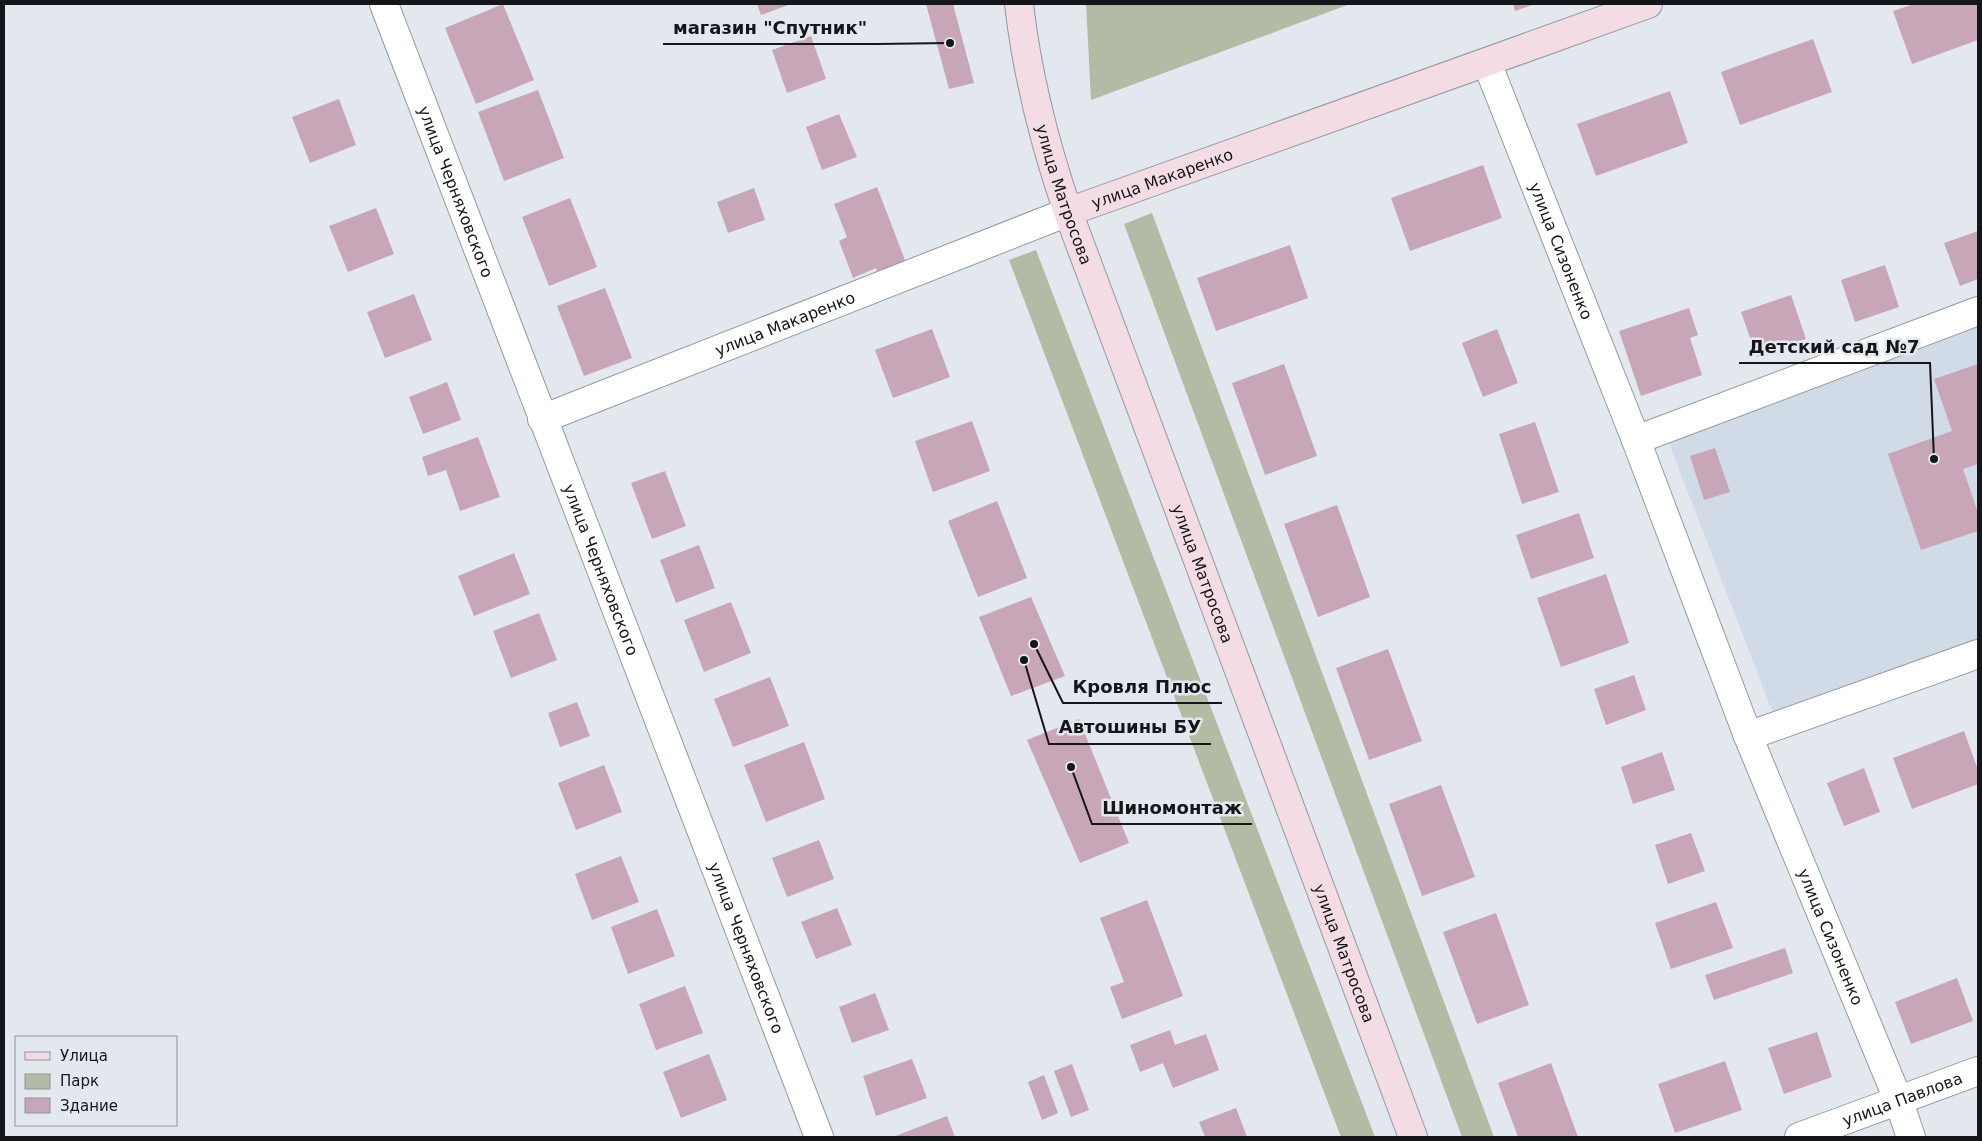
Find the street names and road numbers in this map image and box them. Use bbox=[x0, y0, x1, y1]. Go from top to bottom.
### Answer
street label: улица Черняховского bbox=[414, 103, 497, 280]
street label: улица Матросова bbox=[1032, 122, 1096, 267]
street label: улица Макаренко bbox=[1089, 145, 1236, 213]
street label: улица Сизоненко bbox=[1525, 180, 1596, 322]
street label: улица Макаренко bbox=[712, 288, 858, 360]
street label: улица Черняховского bbox=[559, 481, 642, 658]
street label: улица Матросова bbox=[1168, 502, 1237, 646]
street label: улица Черняховского bbox=[704, 860, 787, 1036]
street label: улица Сизоненко bbox=[1794, 866, 1867, 1008]
street label: улица Матросова bbox=[1309, 881, 1378, 1025]
street label: улица Павлова bbox=[1840, 1069, 1965, 1130]

